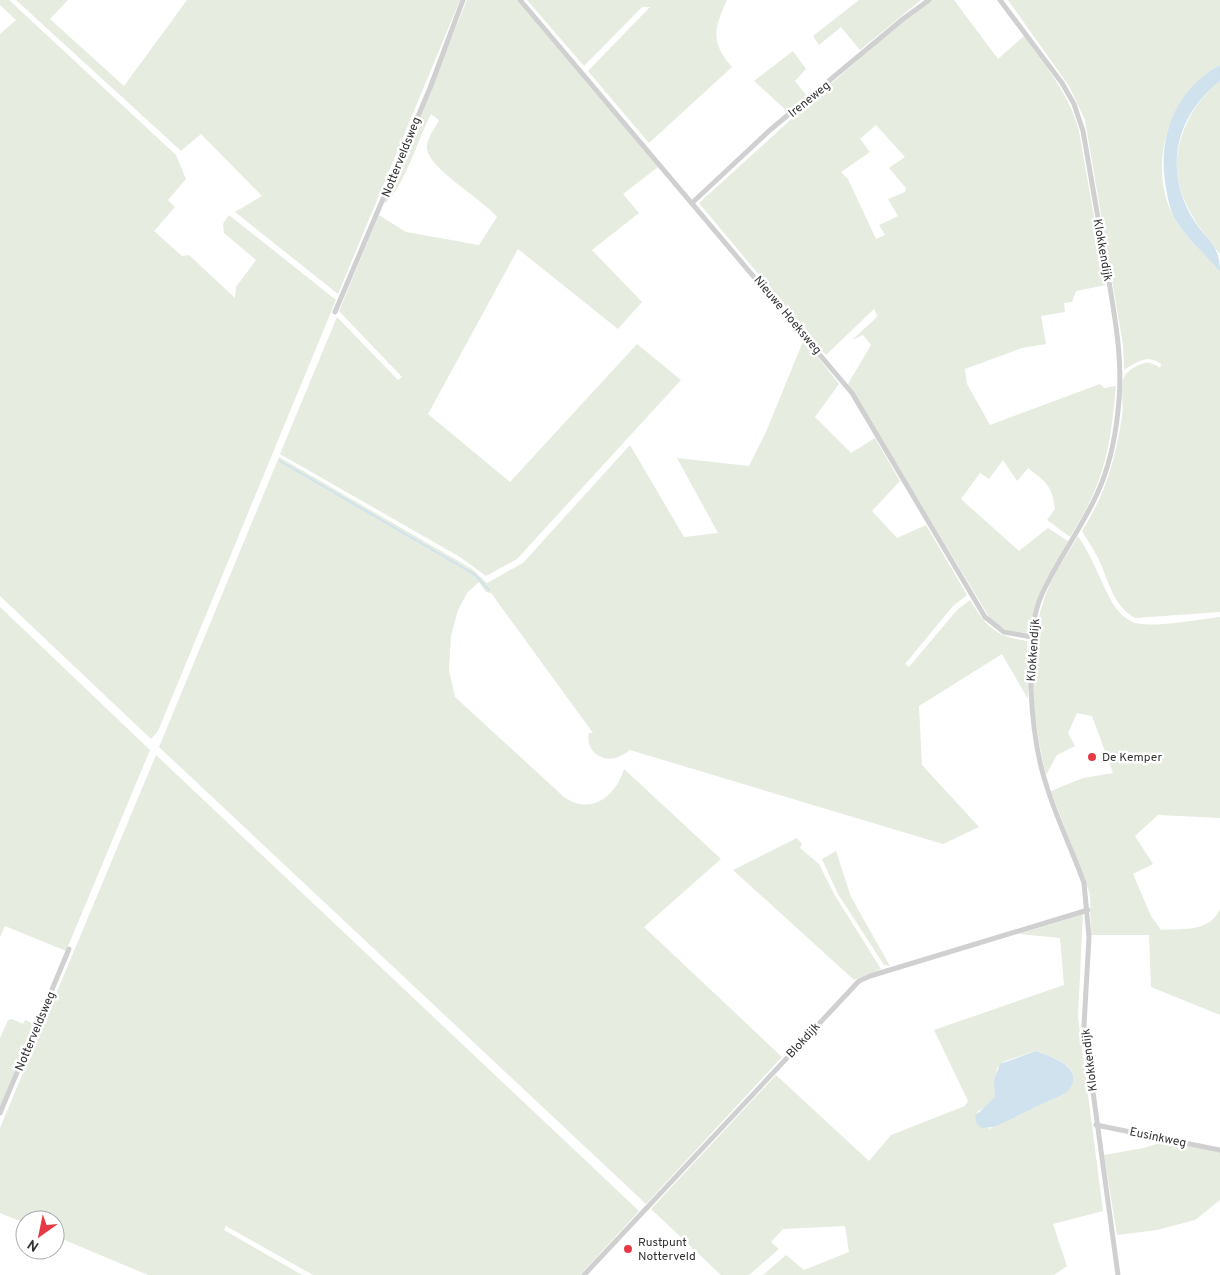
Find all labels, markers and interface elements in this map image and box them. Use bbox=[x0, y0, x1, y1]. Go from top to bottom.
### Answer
street label: Ireneweg bbox=[785, 78, 834, 122]
street label: Notterveldsweg bbox=[379, 115, 425, 200]
street label: Klokkendijk bbox=[1089, 218, 1115, 283]
street label: Nieuwe Hoeksweg bbox=[750, 273, 825, 358]
street label: Klokkendijk bbox=[1024, 618, 1044, 682]
place label: De Kemper bbox=[1102, 750, 1162, 766]
marker: De Kemper bbox=[1086, 751, 1098, 763]
street label: Notterveldsweg bbox=[12, 989, 60, 1074]
street label: Blokdijk bbox=[783, 1019, 824, 1062]
street label: Klokkendijk bbox=[1078, 1028, 1102, 1092]
street label: Eusinkweg bbox=[1128, 1124, 1188, 1152]
north arrow bbox=[15, 1210, 65, 1260]
text: N bbox=[25, 1235, 43, 1255]
place label: Rustpunt Notterveld bbox=[638, 1235, 696, 1265]
marker: Rustpunt Notterveld bbox=[622, 1243, 634, 1255]

